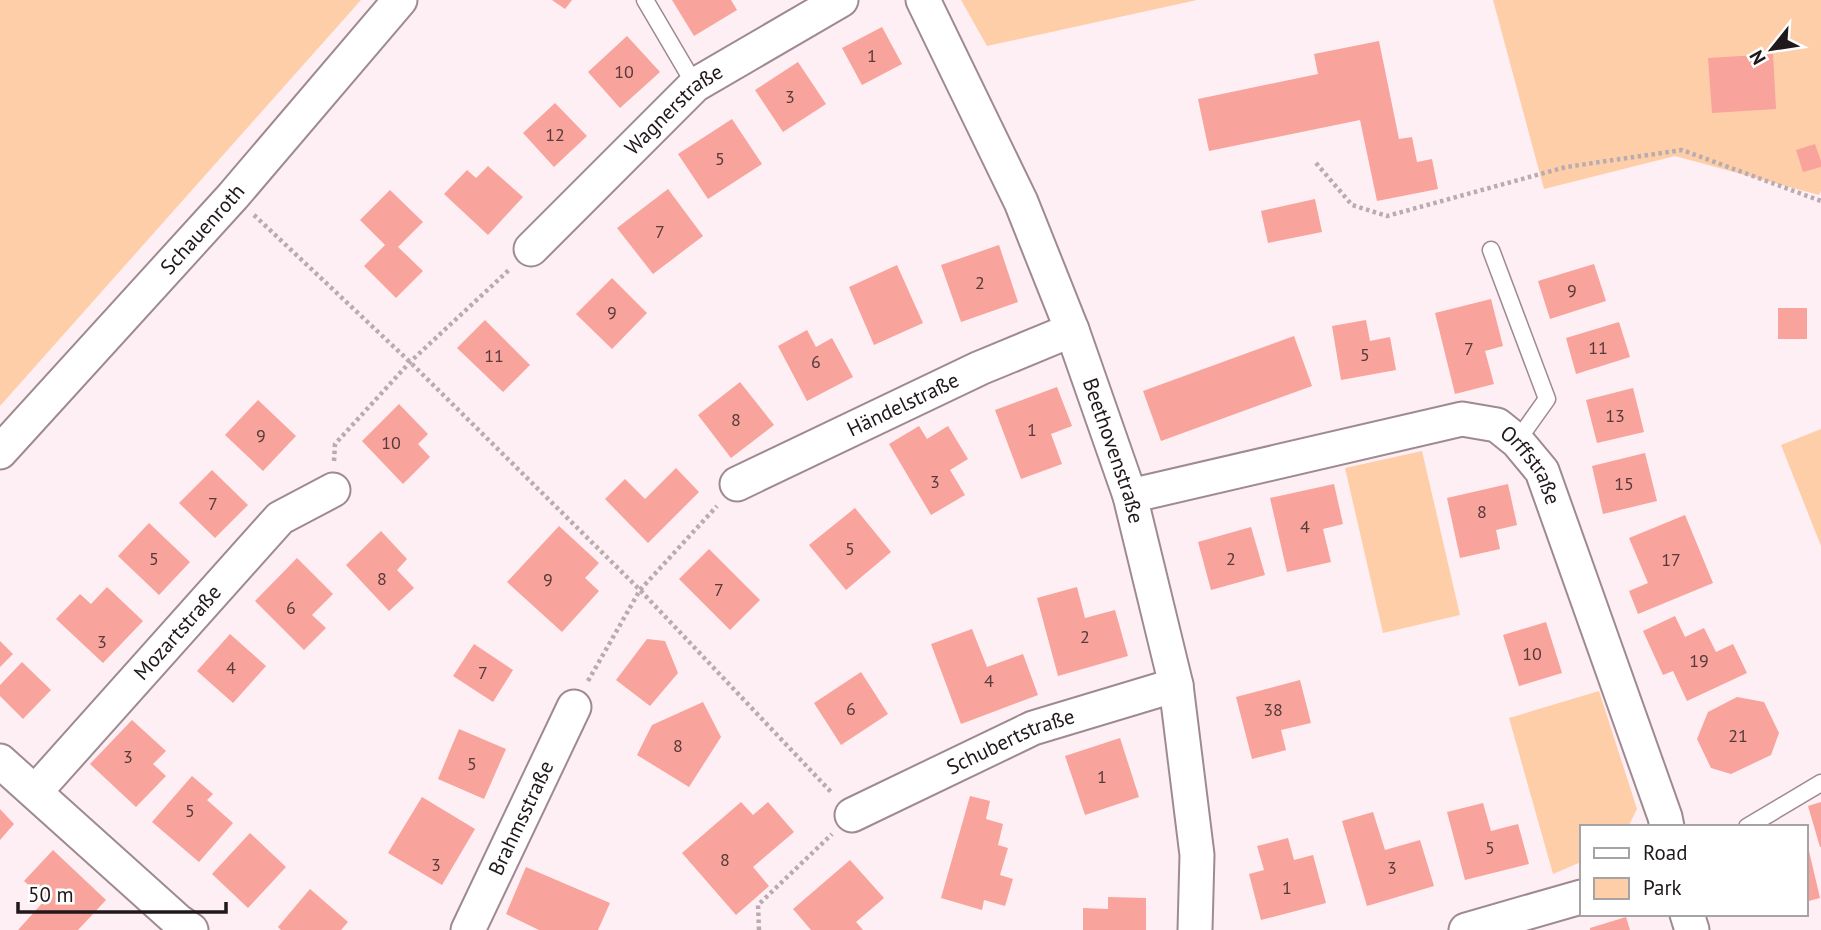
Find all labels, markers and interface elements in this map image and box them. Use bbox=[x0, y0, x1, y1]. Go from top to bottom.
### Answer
north arrow bbox=[1737, 14, 1807, 84]
house number: 1 bbox=[867, 44, 877, 67]
text: N bbox=[1744, 46, 1771, 69]
street label: Wagnerstraße bbox=[619, 58, 728, 161]
house number: 10 bbox=[614, 60, 634, 83]
house number: 3 bbox=[785, 85, 795, 108]
house number: 12 bbox=[545, 123, 565, 146]
house number: 5 bbox=[715, 147, 725, 170]
street label: Schauenroth bbox=[154, 178, 250, 280]
house number: 7 bbox=[655, 220, 665, 243]
house number: 2 bbox=[975, 271, 985, 294]
house number: 9 bbox=[1567, 279, 1577, 302]
house number: 9 bbox=[607, 301, 617, 324]
house number: 11 bbox=[1588, 336, 1608, 359]
house number: 7 bbox=[1464, 337, 1474, 360]
house number: 5 bbox=[1360, 343, 1370, 366]
house number: 11 bbox=[484, 344, 504, 367]
house number: 6 bbox=[811, 350, 821, 373]
street label: Händelstraße bbox=[843, 366, 963, 442]
street label: Beethovenstraße bbox=[1077, 374, 1150, 526]
house number: 13 bbox=[1605, 404, 1625, 427]
house number: 8 bbox=[731, 408, 741, 431]
house number: 1 bbox=[1027, 418, 1037, 441]
street label: Orffstraße bbox=[1495, 419, 1567, 508]
house number: 9 bbox=[256, 424, 266, 447]
house number: 10 bbox=[381, 431, 401, 454]
house number: 3 bbox=[930, 470, 940, 493]
house number: 15 bbox=[1614, 472, 1634, 495]
house number: 7 bbox=[208, 492, 218, 515]
house number: 8 bbox=[1477, 500, 1487, 523]
house number: 4 bbox=[1300, 515, 1310, 538]
house number: 5 bbox=[845, 537, 855, 560]
house number: 5 bbox=[149, 547, 159, 570]
house number: 2 bbox=[1226, 547, 1236, 570]
house number: 17 bbox=[1661, 548, 1681, 571]
house number: 8 bbox=[377, 567, 387, 590]
house number: 9 bbox=[543, 568, 553, 591]
house number: 7 bbox=[714, 578, 724, 601]
street label: Mozartstraße bbox=[128, 579, 227, 685]
house number: 6 bbox=[286, 596, 296, 619]
house number: 2 bbox=[1080, 625, 1090, 648]
house number: 3 bbox=[97, 630, 107, 653]
house number: 10 bbox=[1522, 642, 1542, 665]
house number: 19 bbox=[1689, 649, 1709, 672]
house number: 4 bbox=[226, 656, 236, 679]
house number: 7 bbox=[478, 661, 488, 684]
house number: 4 bbox=[984, 669, 994, 692]
house number: 6 bbox=[846, 697, 856, 720]
house number: 38 bbox=[1263, 698, 1283, 721]
street label: Schubertstraße bbox=[942, 702, 1078, 781]
house number: 21 bbox=[1728, 724, 1748, 747]
house number: 8 bbox=[673, 734, 683, 757]
house number: 3 bbox=[123, 745, 133, 768]
house number: 5 bbox=[467, 752, 477, 775]
street label: Brahmsstraße bbox=[482, 756, 560, 880]
house number: 1 bbox=[1097, 765, 1107, 788]
house number: 5 bbox=[185, 799, 195, 822]
legend bbox=[1580, 825, 1807, 916]
house number: 5 bbox=[1485, 836, 1495, 859]
text: Road bbox=[1643, 839, 1687, 866]
house number: 8 bbox=[720, 848, 730, 871]
house number: 3 bbox=[431, 853, 441, 876]
house number: 3 bbox=[1387, 856, 1397, 879]
scale bar bbox=[18, 870, 226, 914]
text: Park bbox=[1643, 874, 1682, 901]
house number: 1 bbox=[1282, 876, 1292, 899]
text: 50 m bbox=[28, 881, 74, 908]

